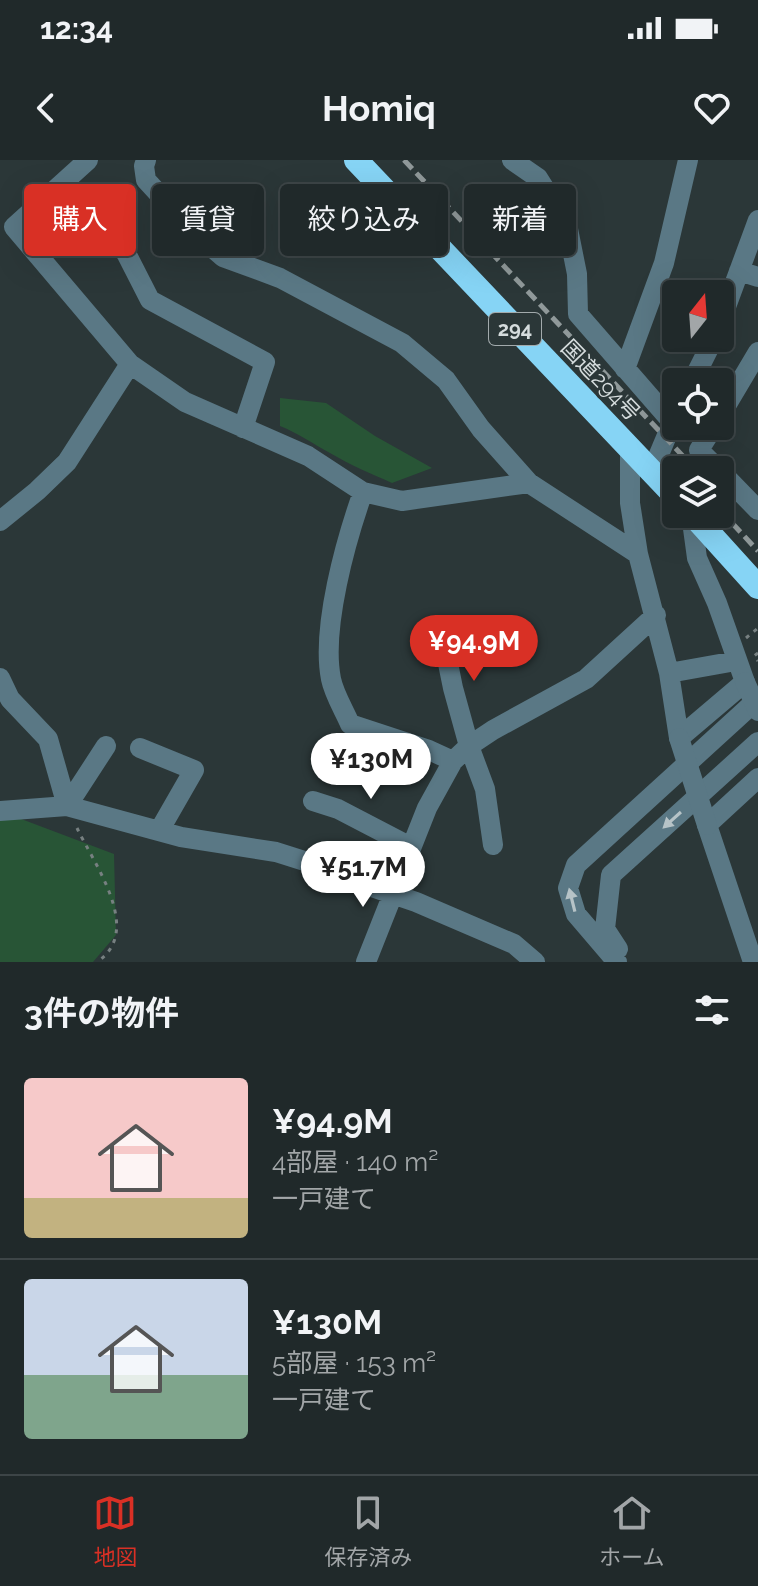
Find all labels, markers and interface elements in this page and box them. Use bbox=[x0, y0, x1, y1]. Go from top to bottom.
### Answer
text: 12:34 bbox=[40, 11, 113, 46]
icon: back bbox=[24, 86, 68, 130]
icon: heart bbox=[690, 86, 734, 130]
text: Homiq bbox=[322, 87, 436, 129]
chip: 購入 bbox=[24, 184, 136, 256]
chip: 賃貸 bbox=[152, 184, 264, 256]
chip: 絞り込み bbox=[280, 184, 448, 256]
chip: 新着 bbox=[464, 184, 576, 256]
north arrow bbox=[662, 280, 734, 352]
map controls bbox=[662, 280, 734, 528]
road number: 294 bbox=[489, 313, 541, 345]
street label: 国道294号 bbox=[556, 334, 646, 426]
button: locate bbox=[662, 368, 734, 440]
button: layers bbox=[662, 456, 734, 528]
pin: ¥94.9M bbox=[409, 615, 539, 683]
text: ¥94.9M bbox=[428, 626, 520, 656]
pin: ¥130M bbox=[315, 733, 427, 801]
text: ¥130M bbox=[329, 744, 413, 774]
one-way arrow bbox=[663, 811, 683, 828]
pin: ¥51.7M bbox=[298, 841, 428, 909]
text: ¥51.7M bbox=[319, 852, 407, 882]
one-way arrow bbox=[566, 887, 578, 912]
icon: filters bbox=[690, 988, 734, 1032]
text: 3件の物件 bbox=[24, 993, 179, 1033]
text: ¥94.9M bbox=[272, 1101, 393, 1141]
icon: home bbox=[88, 1110, 184, 1206]
text: 4部屋 · 140 m² bbox=[272, 1147, 438, 1177]
text: 一戸建て bbox=[272, 1184, 376, 1214]
text: ¥130M bbox=[272, 1302, 382, 1342]
icon: home bbox=[88, 1311, 184, 1407]
text: 5部屋 · 153 m² bbox=[272, 1348, 436, 1378]
text: 一戸建て bbox=[272, 1385, 376, 1415]
tab: 地図 bbox=[93, 1491, 137, 1571]
tab: 保存済み bbox=[324, 1491, 412, 1571]
tab: ホーム bbox=[599, 1491, 665, 1571]

